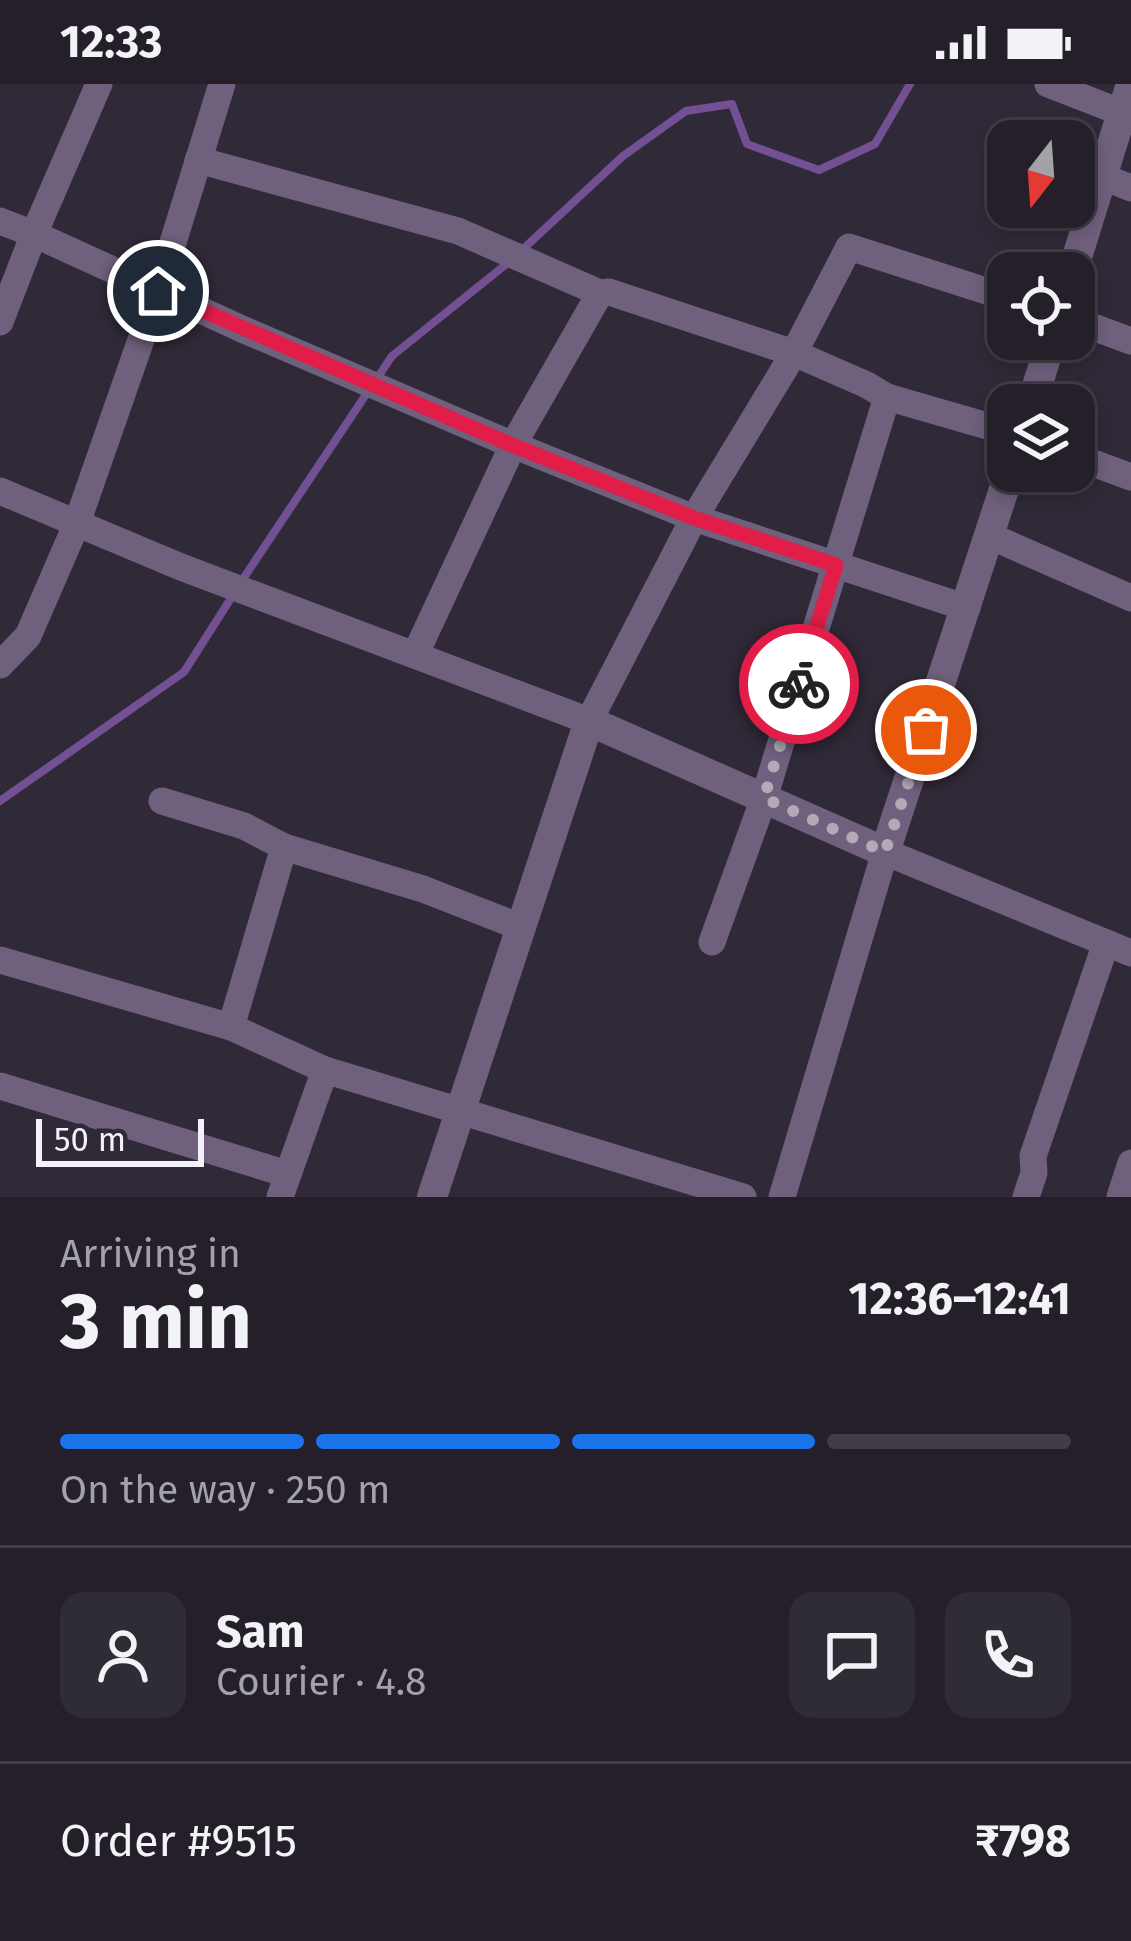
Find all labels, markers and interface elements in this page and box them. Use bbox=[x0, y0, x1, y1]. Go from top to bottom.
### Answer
text: 12:33 bbox=[60, 15, 162, 69]
north arrow bbox=[987, 120, 1095, 228]
map controls bbox=[987, 120, 1095, 492]
pin bbox=[107, 240, 209, 342]
button: locate bbox=[987, 252, 1095, 360]
icon: home bbox=[125, 258, 191, 324]
button: layers bbox=[987, 384, 1095, 492]
courier bbox=[739, 624, 859, 744]
icon: bike bbox=[766, 651, 832, 717]
pin bbox=[875, 679, 977, 781]
icon: bag bbox=[893, 697, 959, 763]
scale bar bbox=[36, 1113, 204, 1166]
text: 50 m bbox=[54, 1120, 126, 1160]
text: Arriving in bbox=[60, 1231, 241, 1277]
text: 12:36–12:41 bbox=[849, 1272, 1071, 1326]
text: 3 min bbox=[60, 1275, 252, 1369]
text: On the way · 250 m bbox=[60, 1467, 390, 1513]
button: person bbox=[60, 1592, 186, 1718]
button: chat bbox=[789, 1592, 915, 1718]
button: phone bbox=[945, 1592, 1071, 1718]
text: Sam bbox=[216, 1605, 304, 1659]
text: Courier · 4.8 bbox=[216, 1659, 427, 1705]
text: Order #9515 bbox=[60, 1814, 297, 1868]
text: ₹798 bbox=[975, 1814, 1071, 1868]

